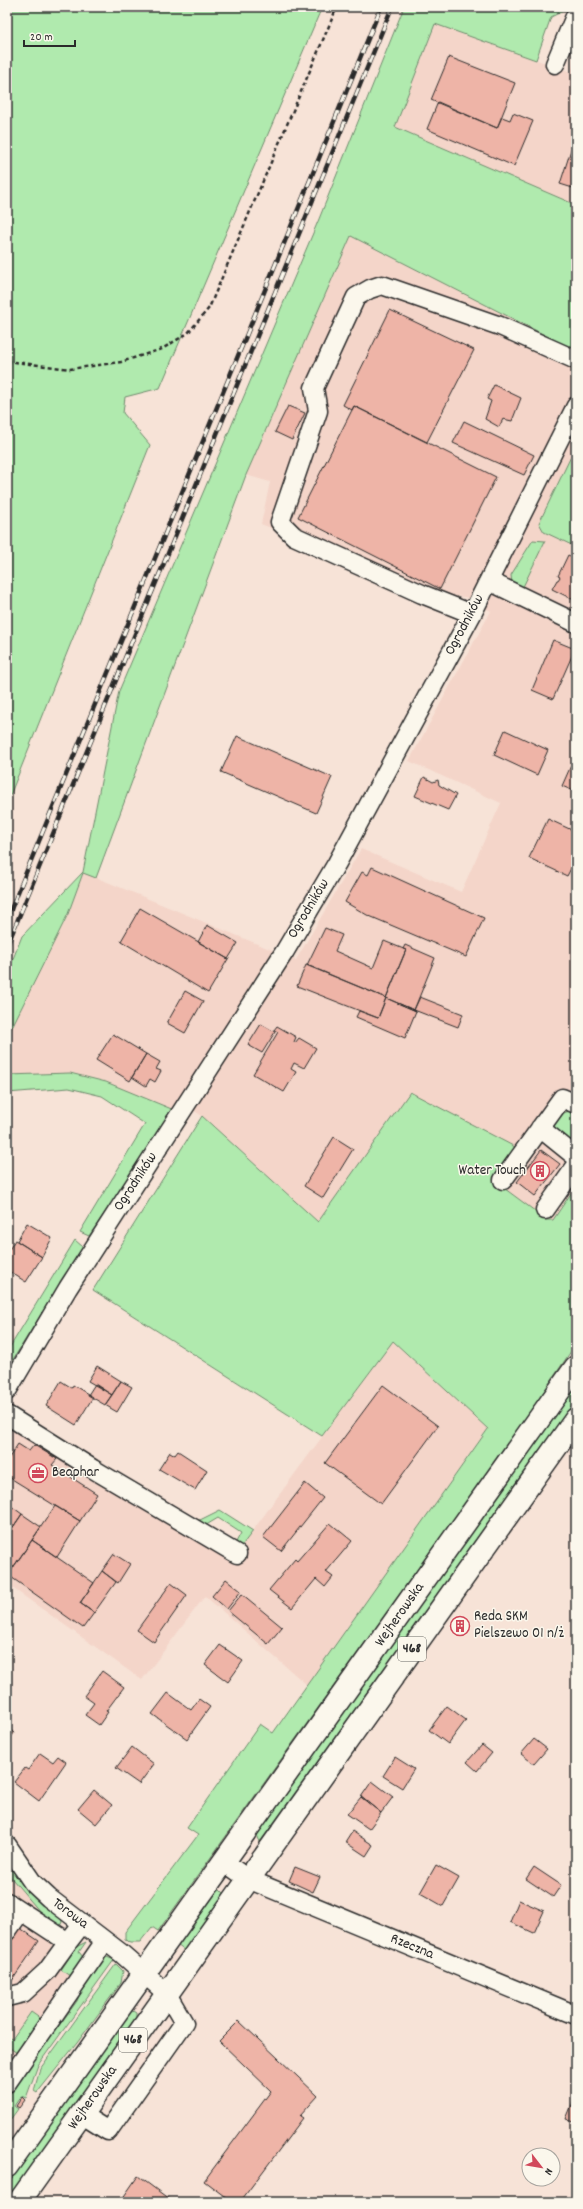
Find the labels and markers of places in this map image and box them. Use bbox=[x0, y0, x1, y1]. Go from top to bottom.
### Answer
place label: Water Touch bbox=[459, 1160, 526, 1182]
building icon: Water Touch bbox=[529, 1160, 551, 1182]
office icon: Beaphar bbox=[27, 1462, 49, 1484]
place label: Beaphar bbox=[52, 1462, 100, 1484]
place label: Reda SKM Pielszewo 01 n/ż bbox=[474, 1606, 564, 1645]
building icon: Reda SKM Pielszewo 01 n/ż bbox=[449, 1615, 471, 1637]

